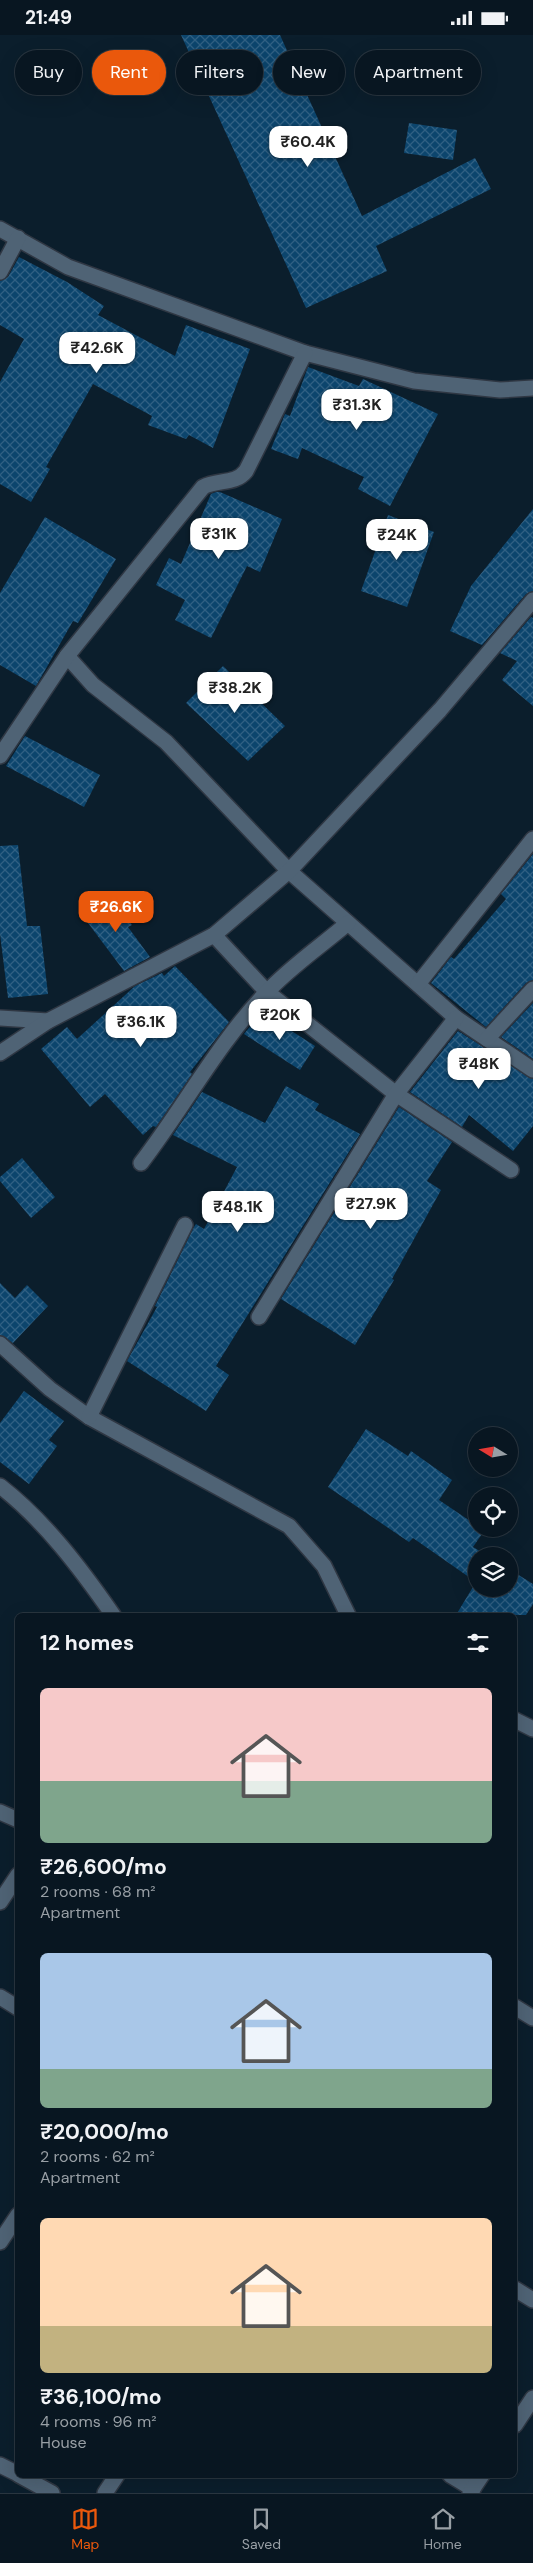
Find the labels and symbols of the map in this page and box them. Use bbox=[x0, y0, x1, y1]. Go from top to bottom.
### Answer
pin: ₹60.4K bbox=[267, 125, 349, 168]
pin: ₹42.6K bbox=[56, 331, 138, 374]
pin: ₹31.3K bbox=[316, 389, 398, 431]
pin: ₹31K bbox=[189, 517, 249, 560]
pin: ₹24K bbox=[367, 519, 427, 561]
pin: ₹38.2K bbox=[194, 671, 276, 714]
pin: ₹26.6K bbox=[75, 891, 157, 933]
pin: ₹20K bbox=[250, 999, 310, 1041]
pin: ₹36.1K bbox=[100, 1005, 182, 1048]
pin: ₹48K bbox=[449, 1047, 509, 1090]
pin: ₹27.9K bbox=[330, 1187, 412, 1230]
pin: ₹48.1K bbox=[197, 1191, 279, 1233]
north arrow bbox=[468, 1427, 518, 1477]

